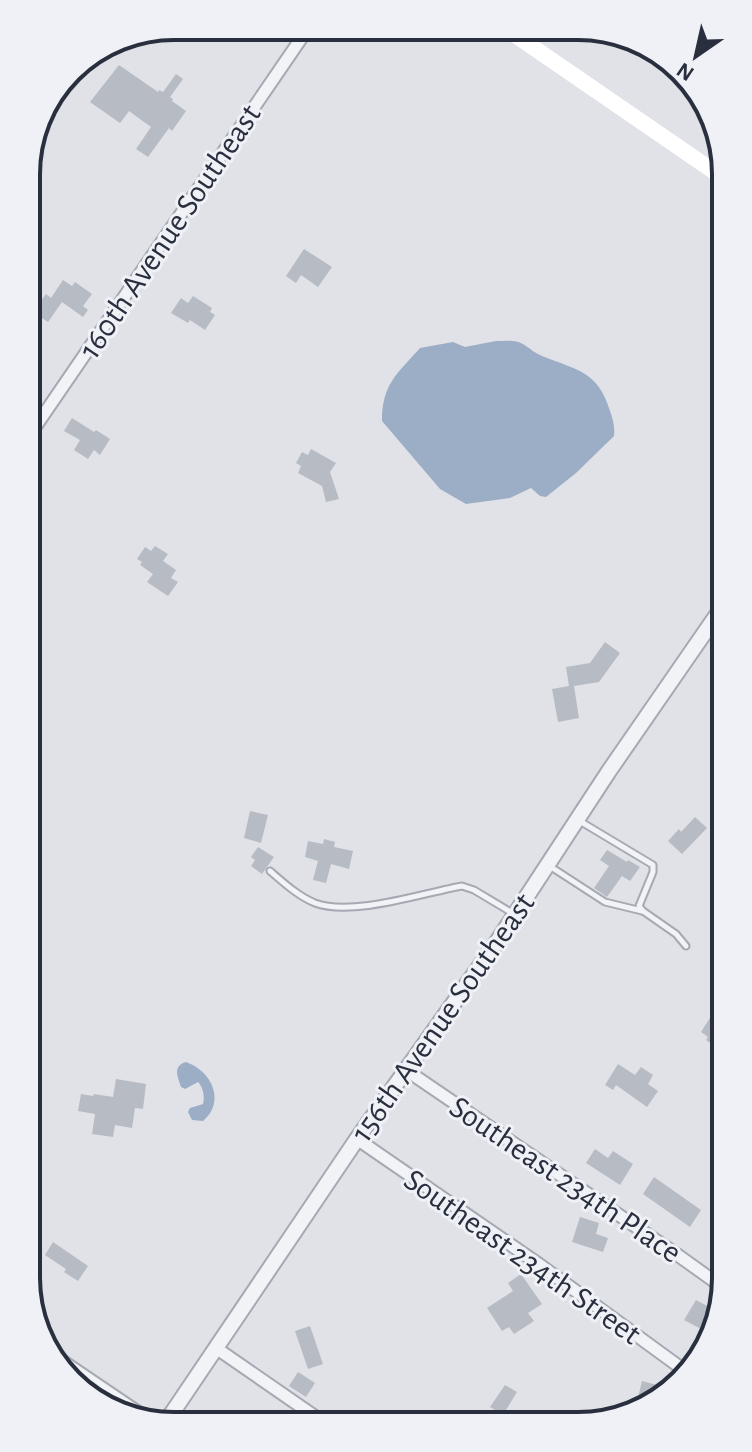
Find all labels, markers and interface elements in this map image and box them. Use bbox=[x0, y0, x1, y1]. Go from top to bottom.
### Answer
north arrow bbox=[656, 16, 736, 96]
text: N bbox=[673, 58, 698, 85]
street label: 160th Avenue Southeast bbox=[73, 99, 267, 364]
street label: 156th Avenue Southeast bbox=[345, 888, 541, 1148]
street label: Southeast 234th Place bbox=[444, 1091, 687, 1269]
street label: Southeast 234th Street bbox=[398, 1163, 647, 1350]

